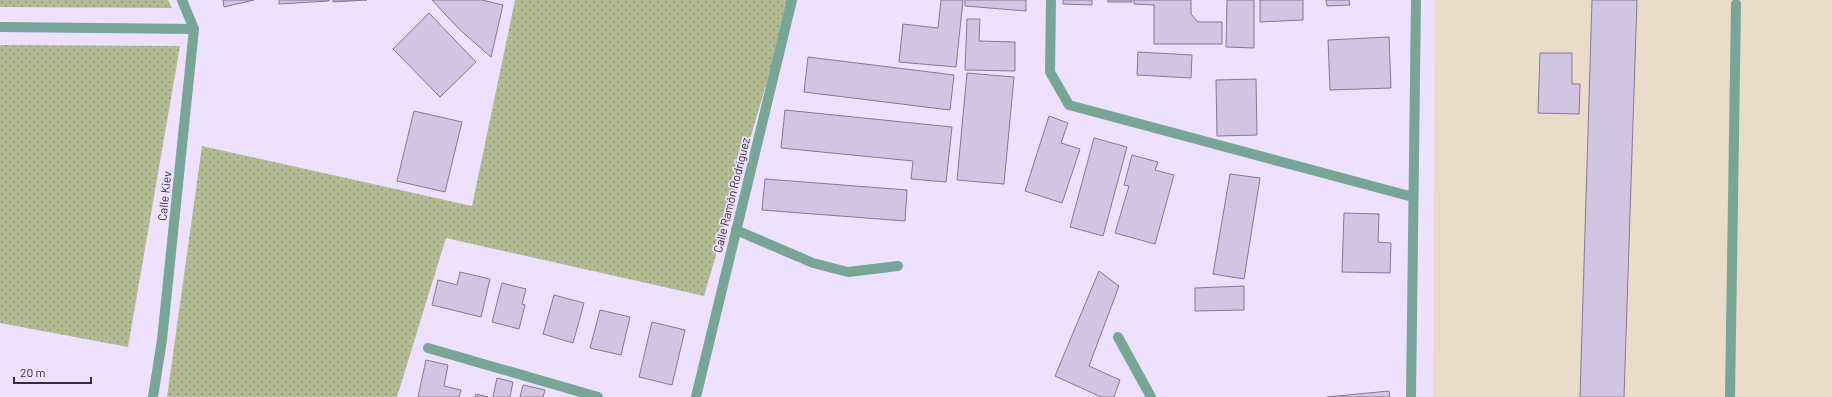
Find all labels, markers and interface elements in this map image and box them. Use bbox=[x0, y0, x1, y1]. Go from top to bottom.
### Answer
street label: Calle Ramón Rodríguez bbox=[710, 136, 752, 254]
street label: Calle Kiev bbox=[154, 170, 174, 222]
scale bar bbox=[14, 359, 91, 385]
text: 20 m bbox=[20, 365, 46, 379]

